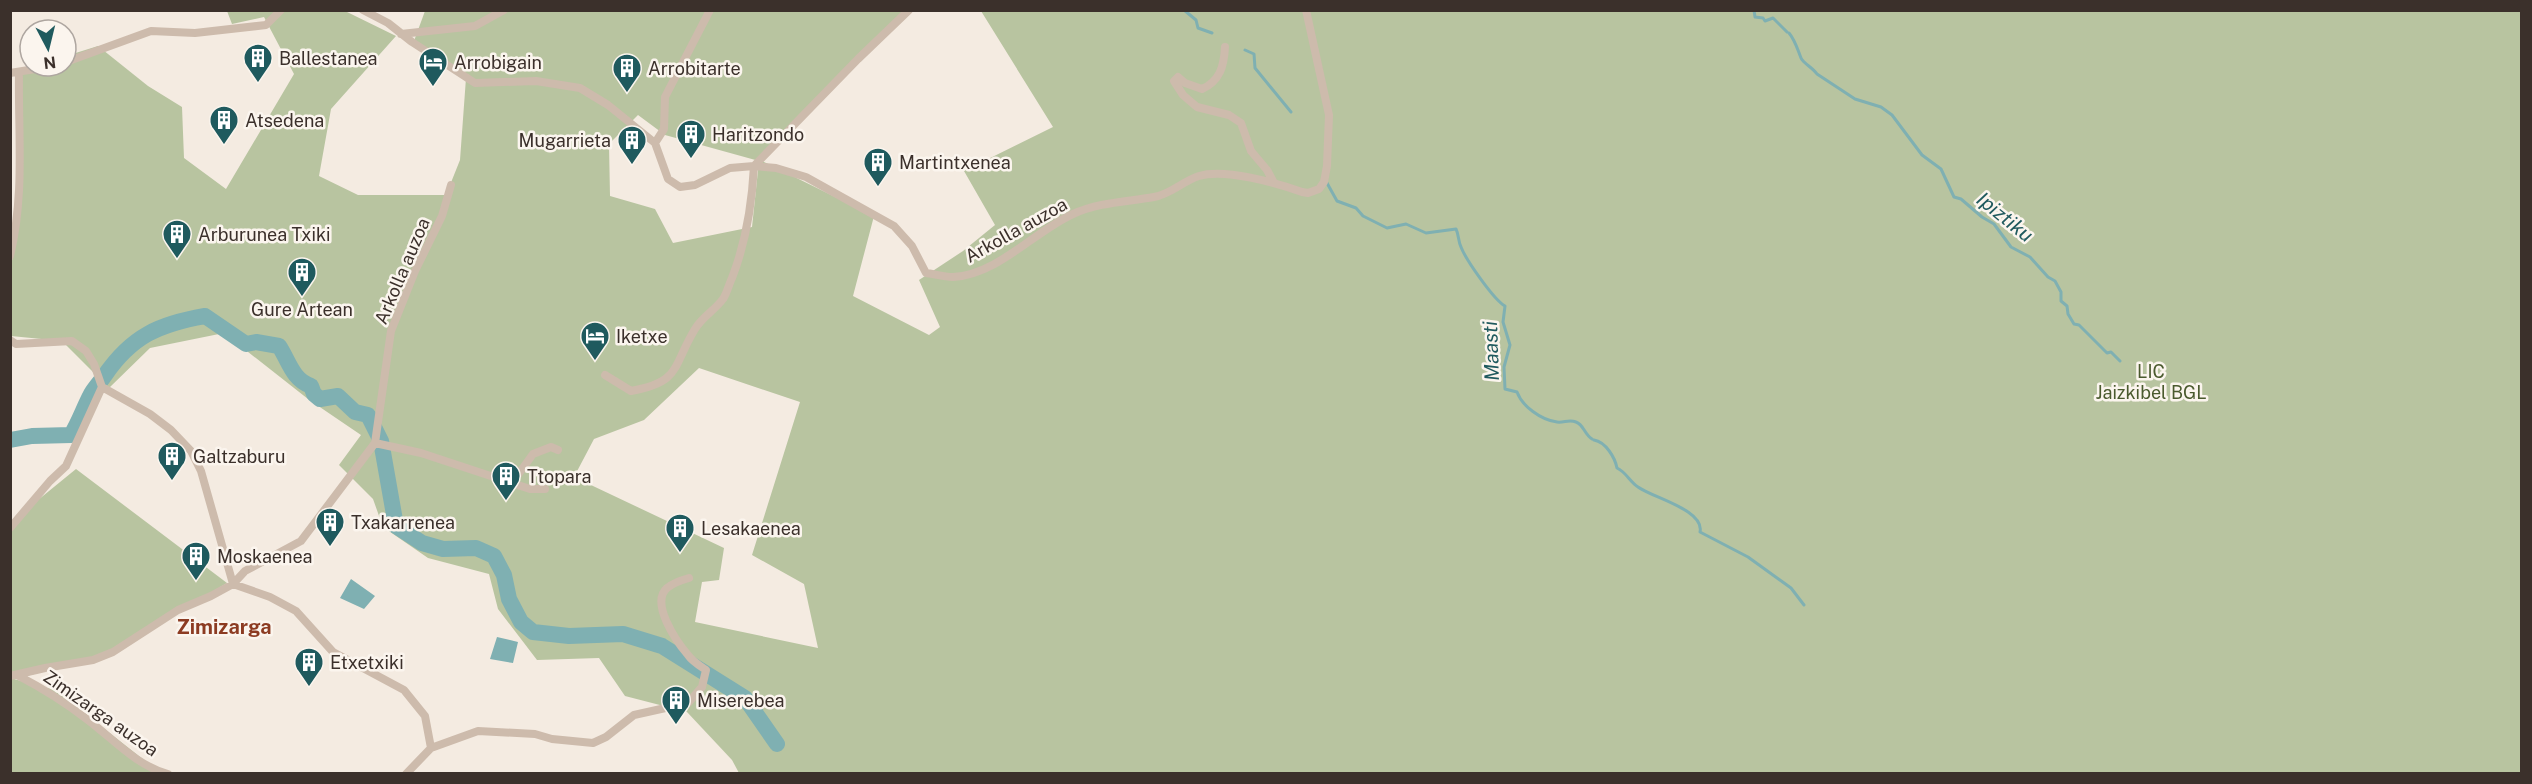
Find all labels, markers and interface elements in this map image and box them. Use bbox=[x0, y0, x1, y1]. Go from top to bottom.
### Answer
north arrow bbox=[18, 18, 78, 78]
building icon: Ballestanea bbox=[242, 42, 274, 84]
hotel icon: Arrobigain bbox=[417, 46, 449, 88]
place label: Ballestanea bbox=[279, 48, 378, 69]
text: N bbox=[42, 52, 57, 73]
place label: Arrobigain bbox=[454, 52, 542, 73]
building icon: Arrobitarte bbox=[611, 52, 643, 94]
place label: Arrobitarte bbox=[648, 58, 741, 79]
building icon: Atsedena bbox=[208, 104, 240, 146]
place label: Atsedena bbox=[245, 110, 324, 131]
building icon: Haritzondo bbox=[675, 118, 707, 160]
building icon: Mugarrieta bbox=[616, 124, 648, 166]
place label: Haritzondo bbox=[712, 124, 804, 145]
place label: Mugarrieta bbox=[519, 130, 611, 151]
building icon: Martintxenea bbox=[862, 146, 894, 188]
place label: Martintxenea bbox=[899, 152, 1011, 173]
water label: Ipiztiku bbox=[1972, 187, 2038, 247]
street label: Arkolla auzoa bbox=[961, 193, 1071, 267]
street label: Arkolla auzoa bbox=[370, 215, 434, 327]
building icon: Arburunea Txiki bbox=[161, 218, 193, 260]
place label: Arburunea Txiki bbox=[198, 224, 331, 245]
building icon: Gure Artean bbox=[286, 256, 318, 298]
place label: Gure Artean bbox=[251, 299, 353, 320]
hotel icon: Iketxe bbox=[579, 320, 611, 362]
water label: Maasti bbox=[1478, 321, 1504, 381]
place label: Iketxe bbox=[616, 326, 668, 347]
park label: LIC Jaizkibel BGL bbox=[2095, 361, 2207, 403]
building icon: Galtzaburu bbox=[156, 440, 188, 482]
place label: Galtzaburu bbox=[193, 446, 285, 467]
building icon: Ttopara bbox=[490, 460, 522, 502]
place label: Ttopara bbox=[527, 466, 591, 487]
building icon: Txakarrenea bbox=[314, 506, 346, 548]
place label: Txakarrenea bbox=[351, 512, 455, 533]
building icon: Lesakaenea bbox=[664, 512, 696, 554]
place label: Lesakaenea bbox=[701, 518, 801, 539]
building icon: Moskaenea bbox=[180, 540, 212, 582]
place label: Moskaenea bbox=[217, 546, 312, 567]
district label: Zimizarga bbox=[176, 615, 272, 639]
building icon: Etxetxiki bbox=[293, 646, 325, 688]
place label: Etxetxiki bbox=[330, 652, 404, 673]
street label: Zimizarga auzoa bbox=[39, 666, 163, 760]
building icon: Miserebea bbox=[660, 684, 692, 726]
place label: Miserebea bbox=[697, 690, 785, 711]

